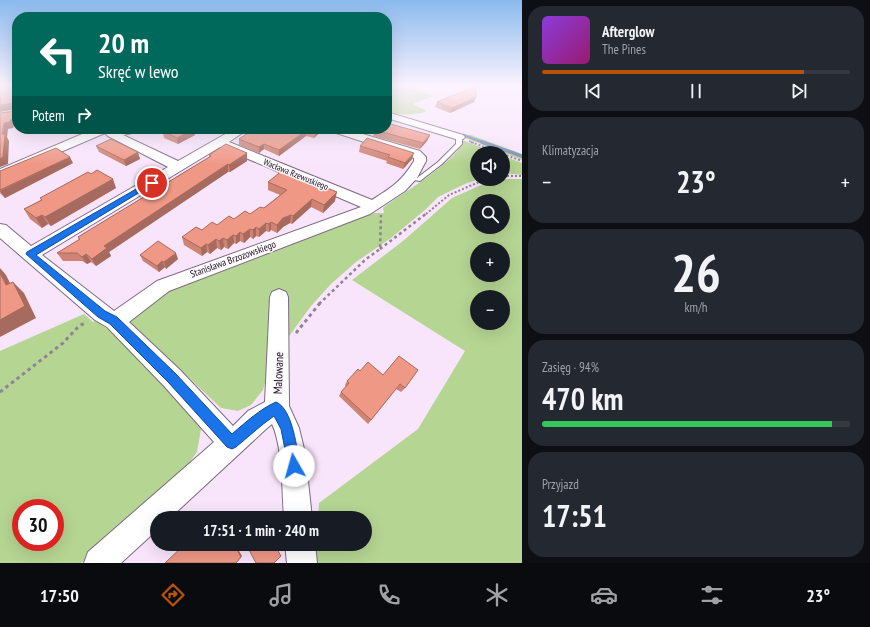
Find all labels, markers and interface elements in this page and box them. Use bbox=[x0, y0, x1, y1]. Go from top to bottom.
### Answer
text: Afterglow bbox=[602, 22, 654, 41]
text: 20 m bbox=[98, 24, 149, 61]
icon: left bbox=[32, 28, 84, 80]
text: The Pines bbox=[602, 41, 646, 58]
text: Skręć w lewo bbox=[98, 60, 179, 83]
icon: previous bbox=[582, 80, 604, 102]
icon: pause bbox=[685, 80, 707, 102]
icon: next bbox=[788, 80, 810, 102]
icon: right bbox=[73, 104, 95, 126]
text: Potem bbox=[32, 106, 65, 125]
text: Klimatyzacja bbox=[542, 142, 599, 159]
map controls bbox=[470, 146, 510, 330]
button: sound bbox=[470, 146, 510, 186]
street label: Wacława Rzewuskiego bbox=[262, 156, 330, 192]
text: 23° bbox=[676, 162, 716, 201]
pin bbox=[135, 166, 169, 200]
text: − bbox=[542, 168, 551, 196]
text: + bbox=[841, 168, 850, 196]
icon: arrive bbox=[141, 172, 163, 194]
button: search bbox=[470, 194, 510, 234]
street label: Stanisława Brzozowskiego bbox=[188, 237, 278, 281]
text: 26 bbox=[671, 239, 721, 306]
button: + bbox=[470, 242, 510, 282]
button: − bbox=[470, 290, 510, 330]
text: km/h bbox=[684, 299, 708, 316]
street label: Malowane bbox=[270, 351, 286, 394]
text: Zasięg · 94% bbox=[542, 359, 599, 376]
text: 470 km bbox=[542, 379, 623, 418]
position arrow bbox=[273, 445, 315, 487]
text: Przyjazd bbox=[542, 476, 579, 493]
text: 17:51 bbox=[542, 496, 607, 535]
speed limit sign: 30 bbox=[12, 499, 64, 551]
text: 17:51 · 1 min · 240 m bbox=[203, 521, 319, 540]
icon: directions bbox=[159, 581, 187, 609]
icon: music bbox=[267, 581, 295, 609]
icon: phone bbox=[375, 581, 403, 609]
icon: climate bbox=[483, 581, 511, 609]
icon: car bbox=[590, 581, 618, 609]
icon: filters bbox=[698, 581, 726, 609]
text: 17:50 bbox=[40, 584, 79, 607]
text: 23° bbox=[806, 584, 830, 607]

